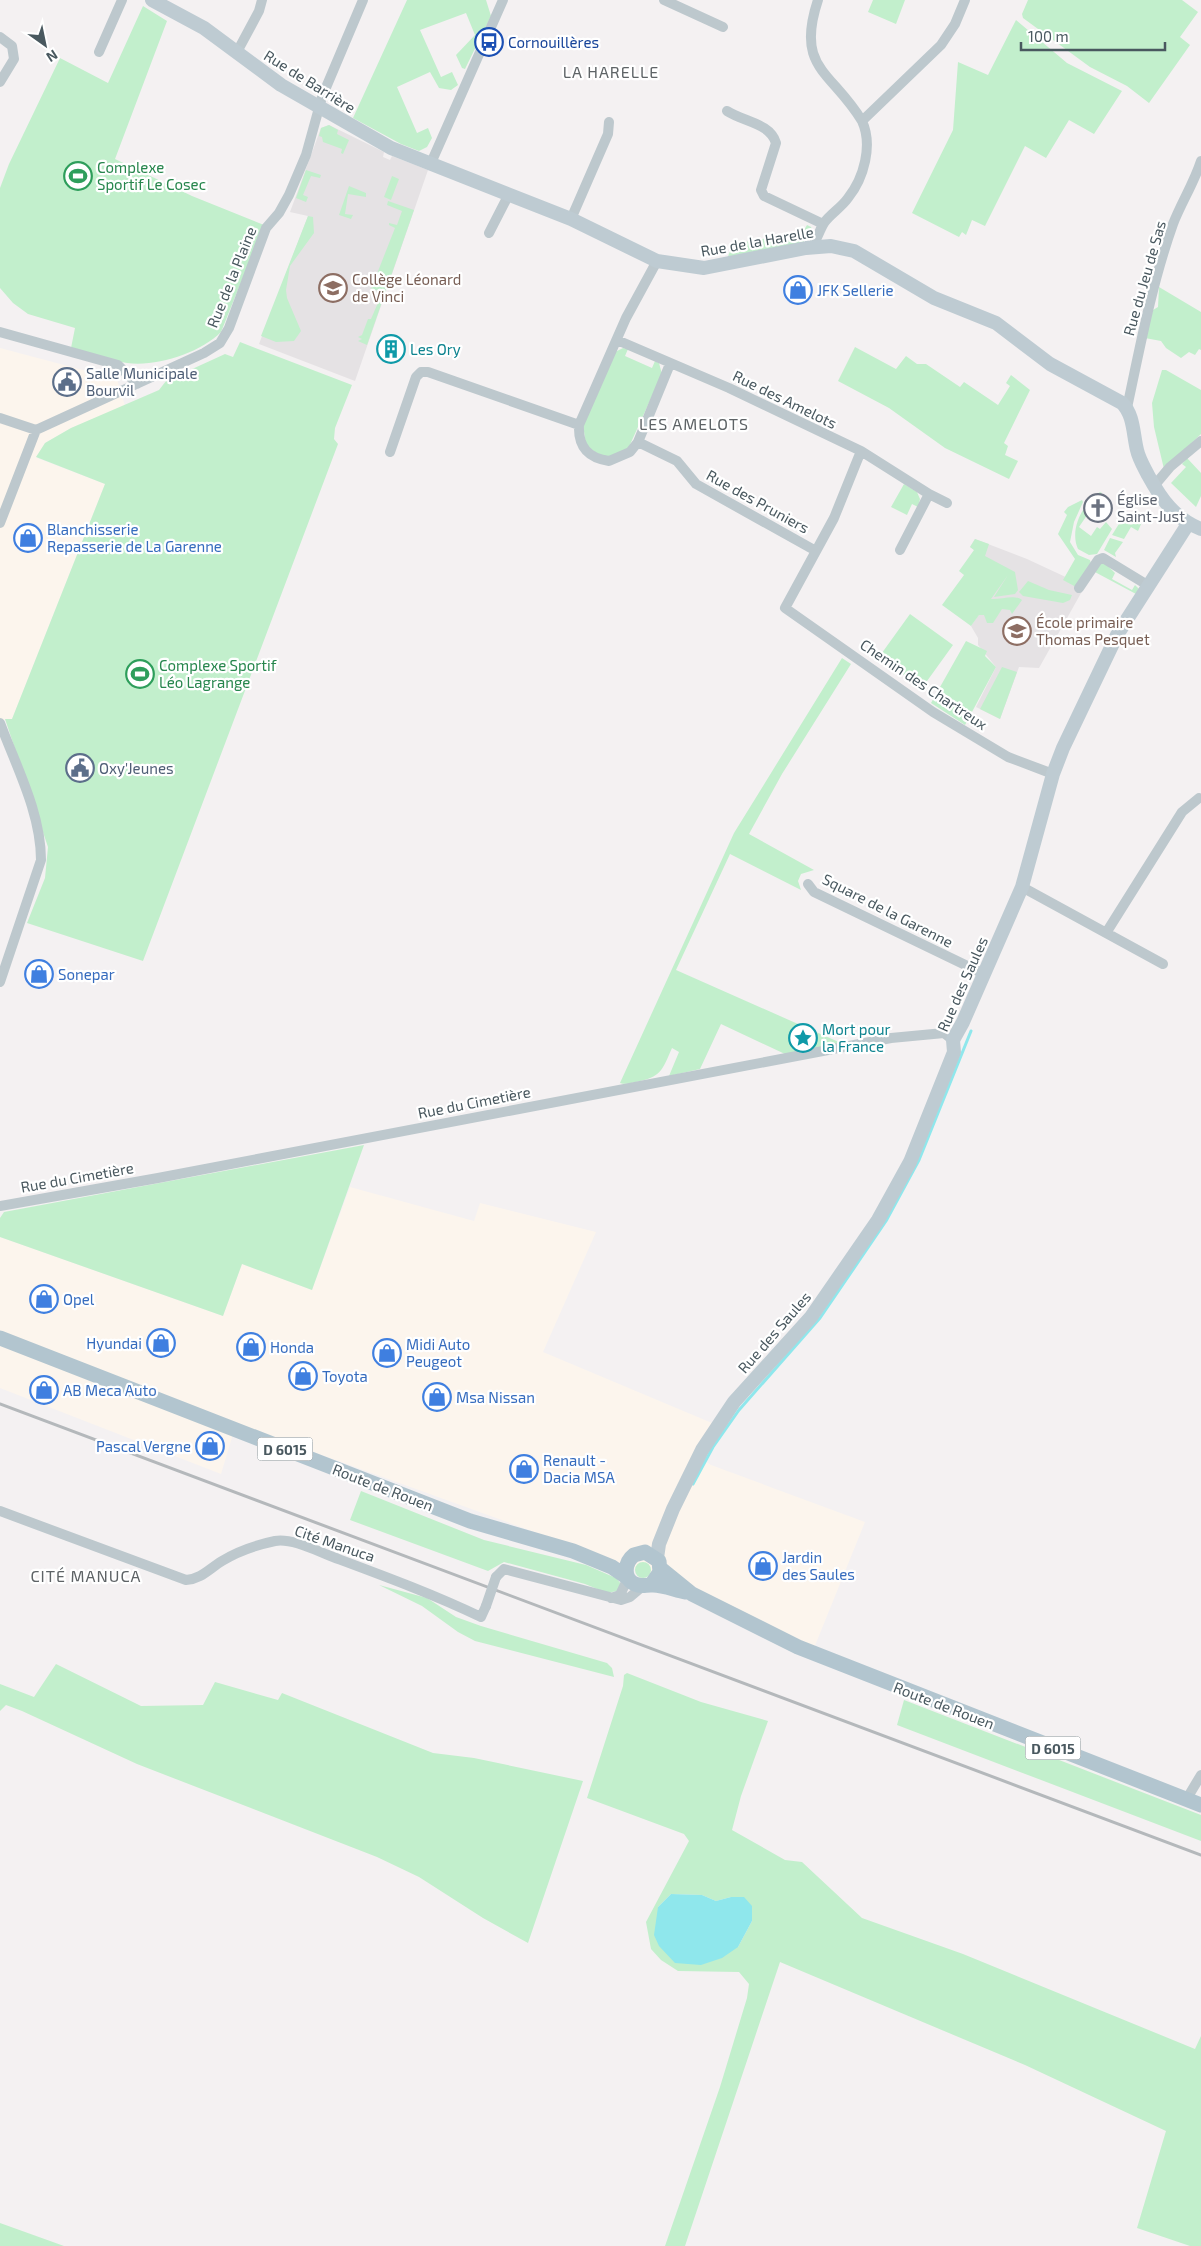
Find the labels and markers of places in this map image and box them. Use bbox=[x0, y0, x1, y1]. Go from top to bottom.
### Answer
bus stop icon: Cornouillères bbox=[474, 27, 504, 57]
place label: Cornouillères bbox=[508, 33, 599, 51]
place label: Complexe Sportif Le Cosec bbox=[97, 158, 206, 193]
sports icon: Complexe Sportif Le Cosec bbox=[63, 161, 93, 191]
place label: Collège Léonard de Vinci bbox=[352, 270, 461, 305]
school or university icon: Collège Léonard de Vinci bbox=[318, 273, 348, 303]
shop icon: JFK Sellerie bbox=[783, 275, 813, 305]
place label: JFK Sellerie bbox=[817, 281, 893, 299]
building icon: Les Ory bbox=[376, 334, 406, 364]
place label: Les Ory bbox=[410, 340, 461, 358]
place label: Salle Municipale Bourvil bbox=[86, 364, 198, 399]
public building icon: Salle Municipale Bourvil bbox=[52, 367, 82, 397]
place label: Église Saint-Just bbox=[1117, 490, 1185, 525]
church icon: Église Saint-Just bbox=[1083, 493, 1113, 523]
place label: Blanchisserie Repasserie de La Garenne bbox=[47, 520, 222, 555]
shop icon: Blanchisserie Repasserie de La Garenne bbox=[13, 523, 43, 553]
place label: École primaire Thomas Pesquet bbox=[1036, 613, 1150, 648]
school or university icon: École primaire Thomas Pesquet bbox=[1002, 616, 1032, 646]
place label: Complexe Sportif Léo Lagrange bbox=[159, 656, 277, 691]
sports icon: Complexe Sportif Léo Lagrange bbox=[125, 659, 155, 689]
public building icon: Oxy'Jeunes bbox=[65, 753, 95, 783]
place label: Oxy'Jeunes bbox=[99, 759, 174, 777]
shop icon: Sonepar bbox=[24, 959, 54, 989]
place label: Sonepar bbox=[58, 965, 115, 983]
place label: Mort pour la France bbox=[822, 1020, 891, 1055]
place icon: Mort pour la France bbox=[788, 1023, 818, 1053]
shop icon: Opel bbox=[29, 1284, 59, 1314]
place label: Opel bbox=[63, 1290, 95, 1308]
shop icon: Hyundai bbox=[146, 1328, 176, 1358]
shop icon: Honda bbox=[236, 1332, 266, 1362]
place label: Hyundai bbox=[86, 1334, 142, 1352]
place label: Midi Auto Peugeot bbox=[406, 1335, 470, 1370]
place label: Honda bbox=[270, 1338, 314, 1356]
shop icon: Midi Auto Peugeot bbox=[372, 1338, 402, 1368]
shop icon: Toyota bbox=[288, 1361, 318, 1391]
place label: Toyota bbox=[322, 1367, 368, 1385]
shop icon: AB Meca Auto bbox=[29, 1375, 59, 1405]
place label: AB Meca Auto bbox=[63, 1381, 157, 1399]
shop icon: Msa Nissan bbox=[422, 1382, 452, 1412]
place label: Msa Nissan bbox=[456, 1388, 535, 1406]
shop icon: Pascal Vergne bbox=[195, 1431, 225, 1461]
place label: Pascal Vergne bbox=[96, 1437, 191, 1455]
place label: Renault - Dacia MSA bbox=[543, 1451, 615, 1486]
shop icon: Renault - Dacia MSA bbox=[509, 1454, 539, 1484]
place label: Jardin des Saules bbox=[782, 1548, 855, 1583]
shop icon: Jardin des Saules bbox=[748, 1551, 778, 1581]

